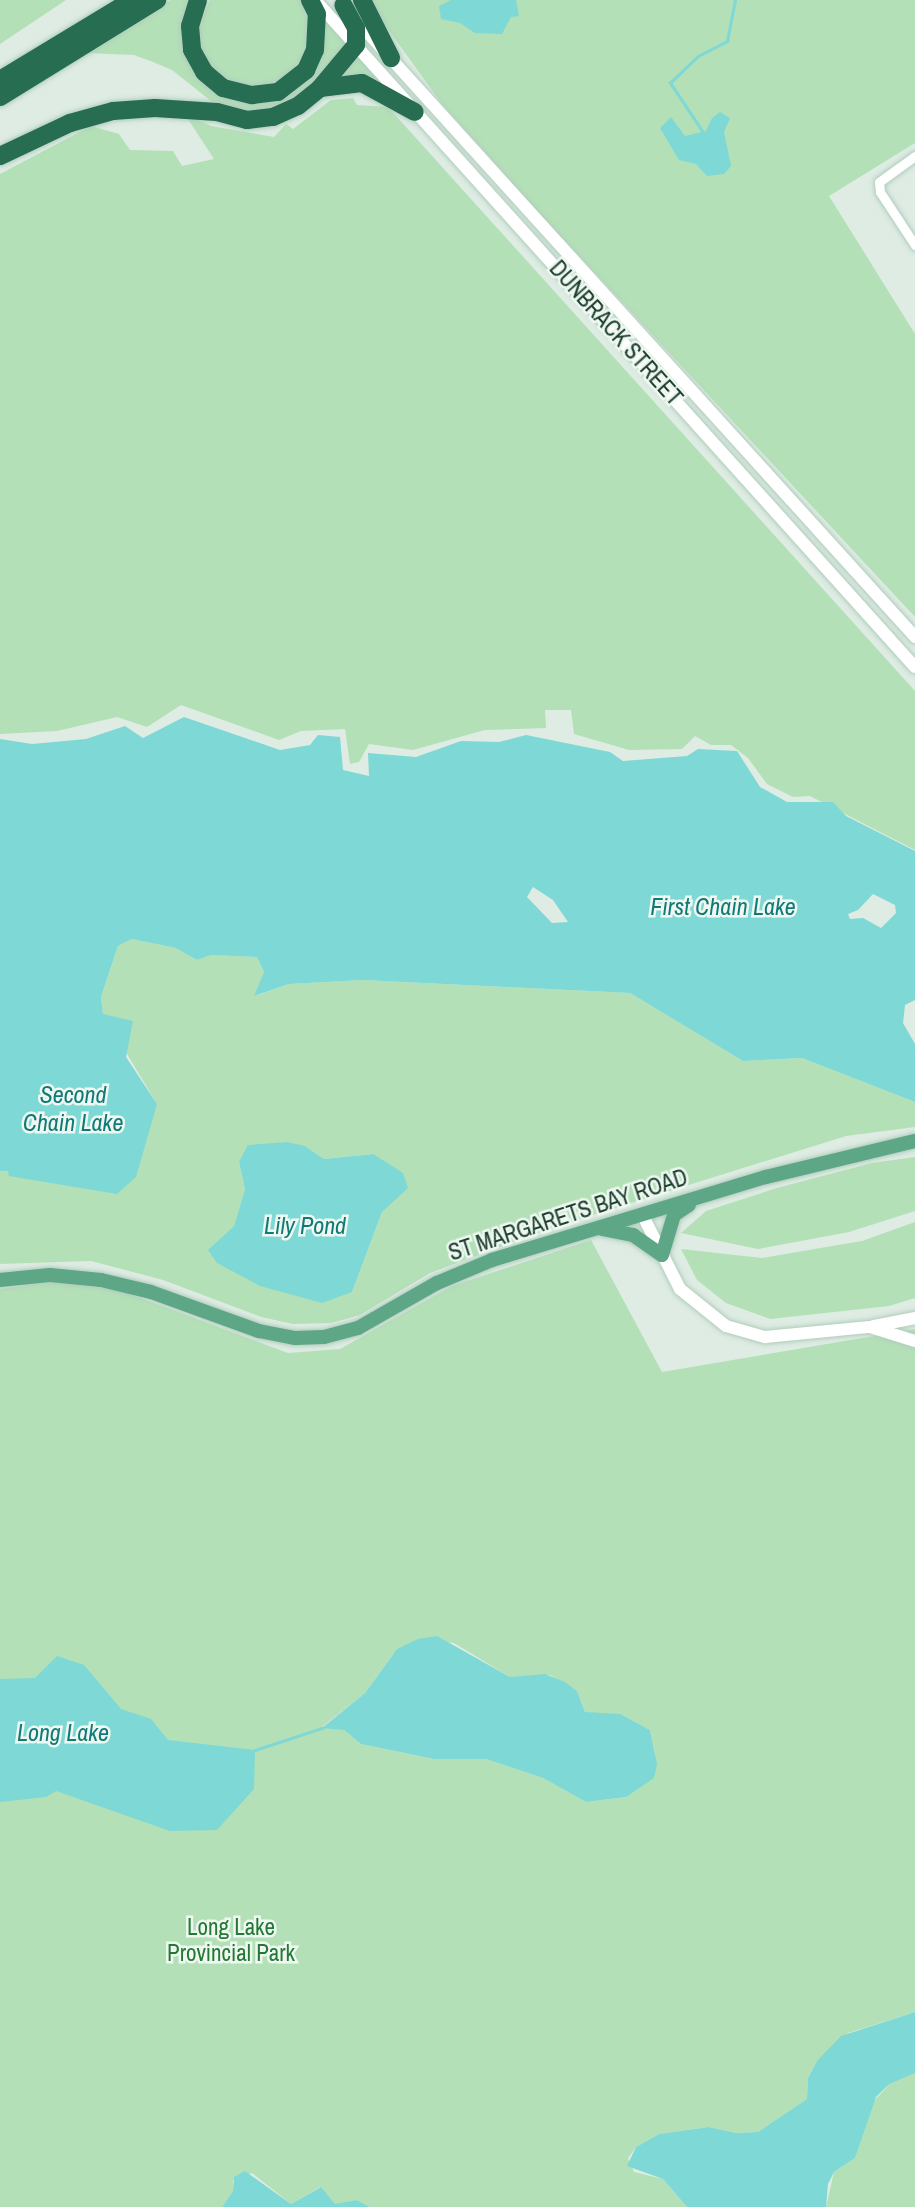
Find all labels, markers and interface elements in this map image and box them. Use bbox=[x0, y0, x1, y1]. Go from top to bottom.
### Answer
street label: DUNBRACK STREET bbox=[544, 255, 688, 411]
water label: First Chain Lake bbox=[650, 893, 796, 921]
water label: Second Chain Lake bbox=[23, 1081, 123, 1137]
street label: ST MARGARETS BAY ROAD bbox=[445, 1163, 691, 1267]
water label: Lily Pond bbox=[264, 1212, 346, 1240]
water label: Long Lake bbox=[17, 1719, 109, 1747]
park label: Long Lake Provincial Park bbox=[167, 1913, 295, 1967]

